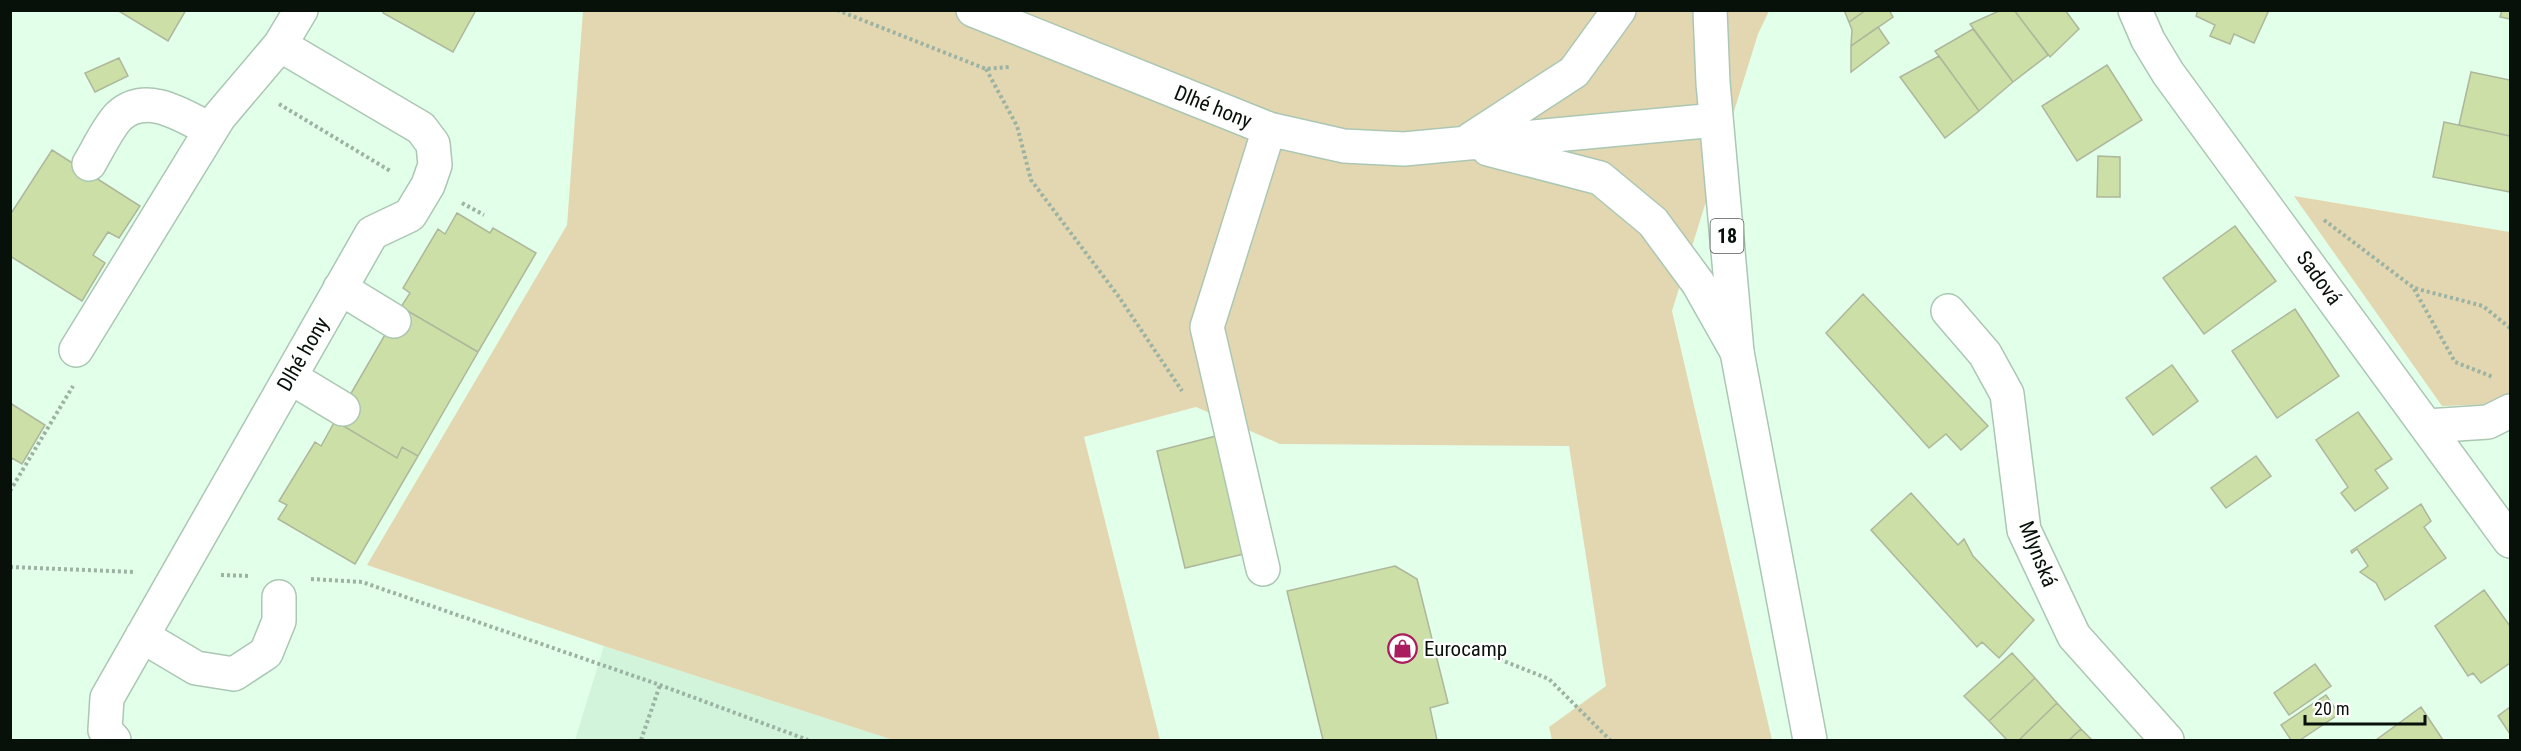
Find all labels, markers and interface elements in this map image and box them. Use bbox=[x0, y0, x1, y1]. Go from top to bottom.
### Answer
street label: Dlhé hony bbox=[1171, 81, 1255, 133]
road number: 18 bbox=[1710, 219, 1744, 253]
street label: Sadová bbox=[2291, 246, 2347, 310]
street label: Dlhé hony bbox=[272, 313, 334, 395]
street label: Mlynská bbox=[2014, 518, 2062, 590]
shop icon: Eurocamp bbox=[1387, 633, 1419, 665]
place label: Eurocamp bbox=[1424, 637, 1507, 661]
scale bar bbox=[2305, 688, 2425, 726]
text: 20 m bbox=[2314, 698, 2349, 719]

